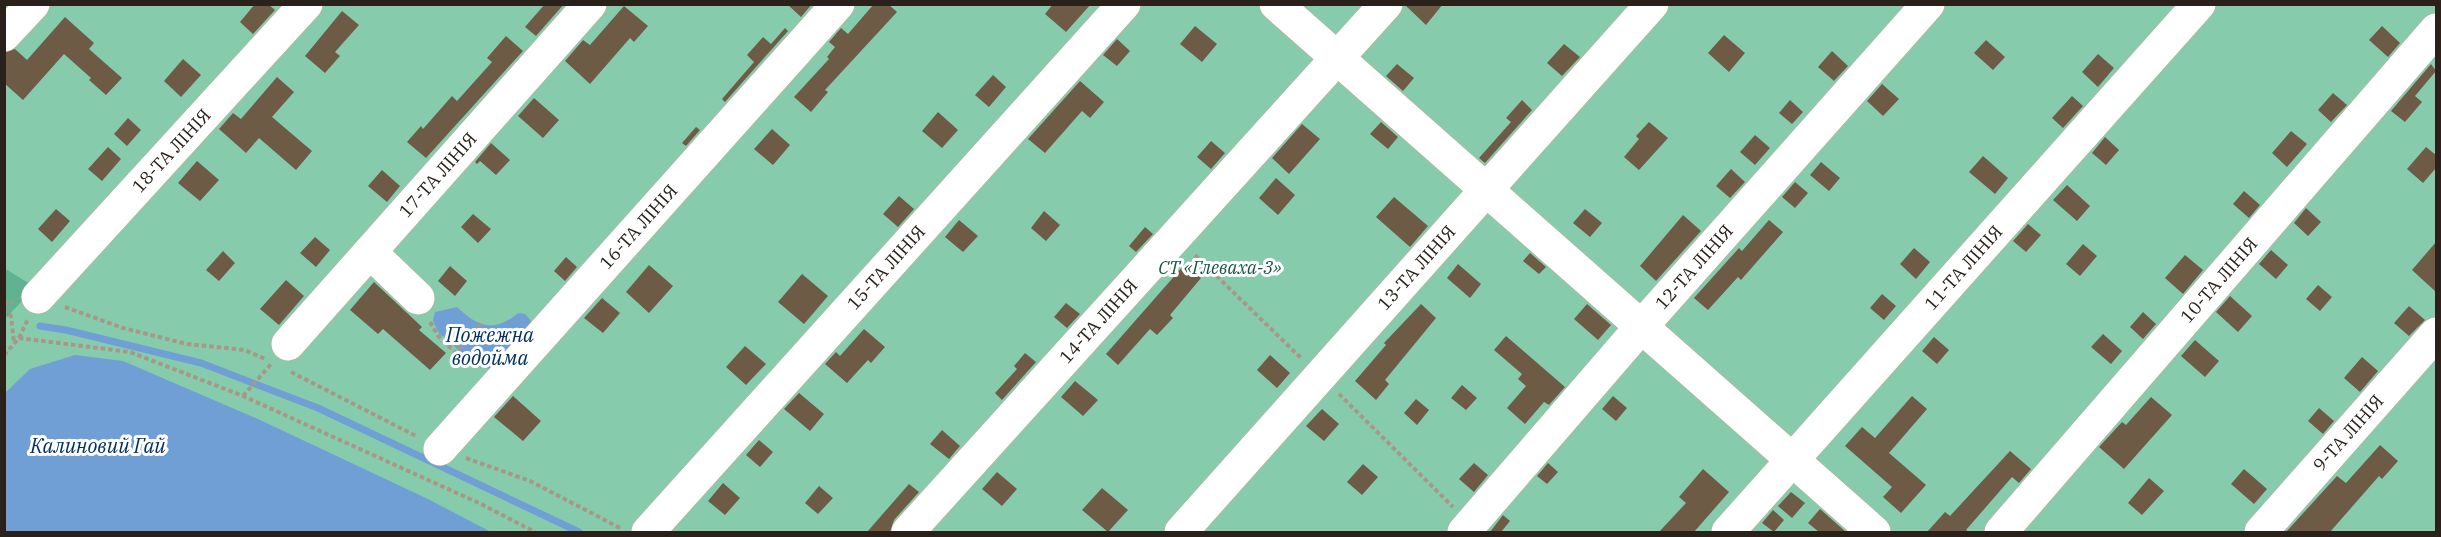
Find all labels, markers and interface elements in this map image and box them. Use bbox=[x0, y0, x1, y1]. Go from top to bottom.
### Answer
street label: 18-ТА ЛІНІЯ bbox=[127, 104, 216, 197]
street label: 17-ТА ЛІНІЯ bbox=[394, 127, 482, 222]
street label: 16-ТА ЛІНІЯ bbox=[594, 179, 682, 274]
street label: 12-ТА ЛІНІЯ bbox=[1650, 219, 1738, 314]
street label: 15-ТА ЛІНІЯ bbox=[842, 220, 930, 314]
street label: 13-ТА ЛІНІЯ bbox=[1372, 220, 1460, 315]
street label: 11-ТА ЛІНІЯ bbox=[1919, 220, 2007, 315]
street label: 10-ТА ЛІНІЯ bbox=[2175, 232, 2262, 328]
park label: СТ «Глеваха-3» bbox=[1158, 256, 1282, 279]
street label: 14-ТА ЛІНІЯ bbox=[1054, 274, 1142, 368]
water label: Пожежна водойма bbox=[445, 321, 534, 371]
street label: 9-ТА ЛІНІЯ bbox=[2308, 389, 2388, 476]
water label: Калиновий Гай bbox=[29, 432, 166, 459]

